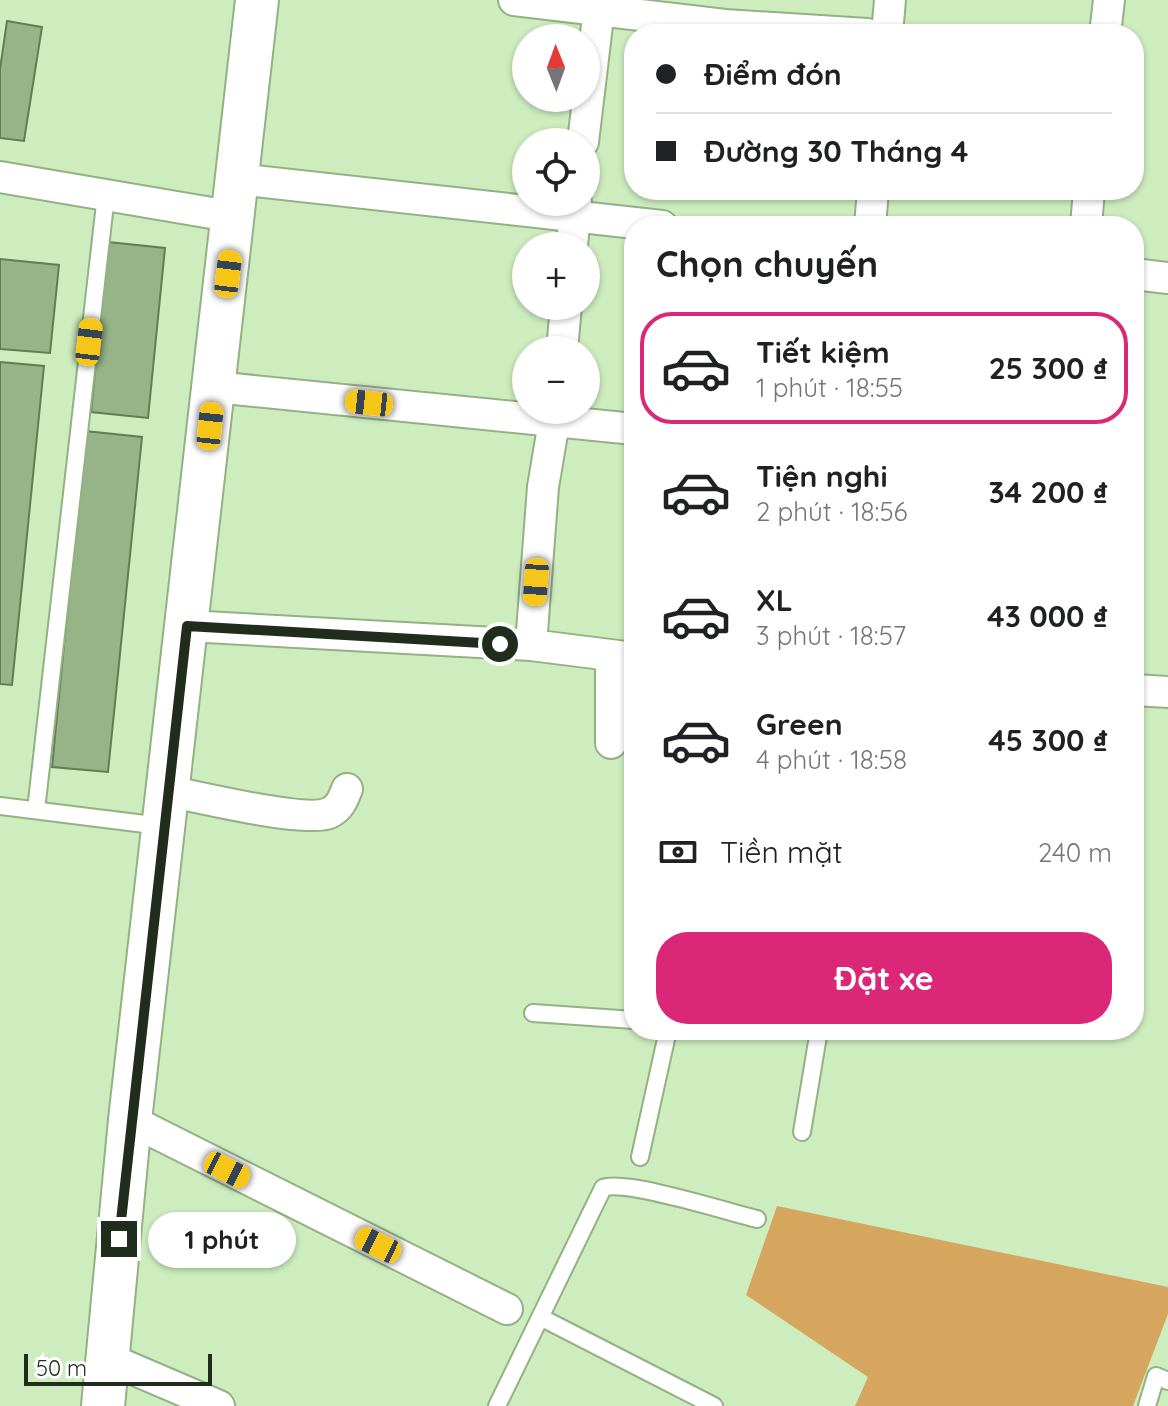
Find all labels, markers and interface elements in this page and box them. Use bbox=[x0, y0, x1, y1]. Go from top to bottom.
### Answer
north arrow bbox=[512, 24, 600, 112]
map controls bbox=[512, 24, 600, 424]
text: Điểm đón bbox=[704, 55, 842, 93]
button: locate bbox=[512, 128, 600, 216]
text: Đường 30 Tháng 4 bbox=[704, 132, 968, 170]
button: + bbox=[512, 232, 600, 320]
text: Chọn chuyến bbox=[656, 241, 878, 286]
car bbox=[213, 249, 243, 299]
car bbox=[74, 317, 104, 367]
icon: car bbox=[660, 332, 732, 404]
text: Tiết kiệm bbox=[756, 333, 890, 371]
button: − bbox=[512, 336, 600, 424]
text: 25 300 ₫ bbox=[989, 349, 1108, 387]
text: 1 phút · 18:55 bbox=[756, 371, 903, 404]
car bbox=[344, 389, 394, 417]
car bbox=[196, 401, 224, 451]
icon: car bbox=[660, 456, 732, 528]
text: Tiện nghi bbox=[756, 457, 888, 495]
text: 34 200 ₫ bbox=[988, 473, 1108, 511]
text: 2 phút · 18:56 bbox=[756, 495, 908, 528]
car bbox=[522, 557, 550, 607]
icon: car bbox=[660, 580, 732, 652]
text: XL bbox=[756, 581, 793, 619]
text: 43 000 ₫ bbox=[987, 597, 1108, 635]
text: 3 phút · 18:57 bbox=[756, 619, 906, 652]
route start bbox=[482, 626, 518, 662]
icon: car bbox=[660, 704, 732, 776]
text: Green bbox=[756, 705, 843, 743]
text: 45 300 ₫ bbox=[988, 721, 1108, 759]
text: 4 phút · 18:58 bbox=[756, 743, 907, 776]
icon: cash bbox=[656, 830, 700, 874]
text: Tiền mặt bbox=[720, 833, 843, 871]
text: 240 m bbox=[1038, 836, 1112, 869]
button: Đặt xe bbox=[656, 932, 1112, 1024]
car bbox=[200, 1148, 254, 1192]
callout: 1 phút bbox=[147, 1211, 295, 1267]
route end bbox=[101, 1221, 137, 1257]
text: 1 phút bbox=[185, 1223, 259, 1256]
car bbox=[351, 1224, 405, 1266]
scale bar bbox=[24, 1350, 212, 1386]
text: 50 m bbox=[36, 1354, 87, 1382]

